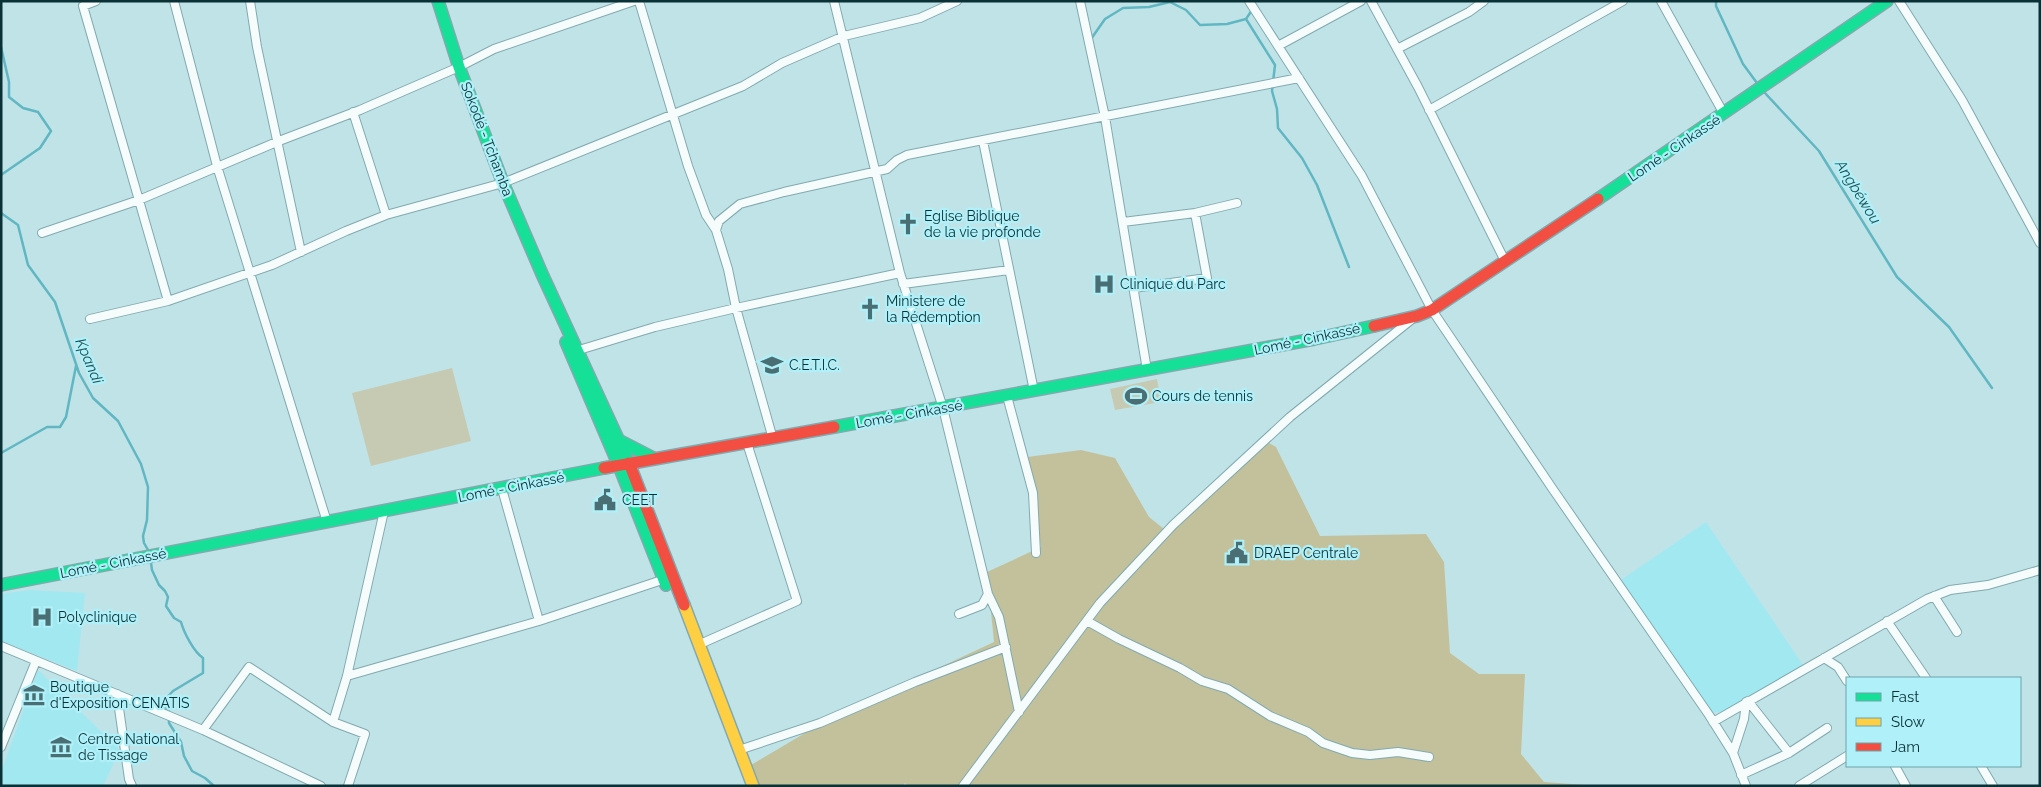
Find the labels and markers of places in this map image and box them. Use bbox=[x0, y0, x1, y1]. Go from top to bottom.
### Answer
place label: Eglise Biblique de la vie profonde bbox=[924, 208, 1041, 240]
church icon: Eglise Biblique de la vie profonde bbox=[895, 211, 921, 237]
hospital icon: Clinique du Parc bbox=[1091, 271, 1117, 297]
place label: Clinique du Parc bbox=[1120, 276, 1226, 292]
place label: Ministere de la Rédemption bbox=[886, 293, 981, 325]
church icon: Ministere de la Rédemption bbox=[857, 296, 883, 322]
school or university icon: C.E.T.I.C. bbox=[759, 352, 785, 378]
place label: C.E.T.I.C. bbox=[789, 357, 840, 373]
sports icon: Cours de tennis bbox=[1123, 383, 1149, 409]
place label: Cours de tennis bbox=[1152, 388, 1253, 404]
public building icon: CEET bbox=[592, 487, 618, 513]
place label: CEET bbox=[622, 492, 658, 508]
public building icon: DRAEP Centrale bbox=[1224, 540, 1250, 566]
place label: DRAEP Centrale bbox=[1254, 545, 1358, 561]
hospital icon: Polyclinique bbox=[29, 604, 55, 630]
place label: Polyclinique bbox=[58, 609, 137, 625]
place label: Boutique d'Exposition CENATIS bbox=[50, 679, 190, 711]
museum icon: Boutique d'Exposition CENATIS bbox=[21, 682, 47, 708]
place label: Centre National de Tissage bbox=[78, 731, 179, 763]
museum icon: Centre National de Tissage bbox=[48, 734, 74, 760]

